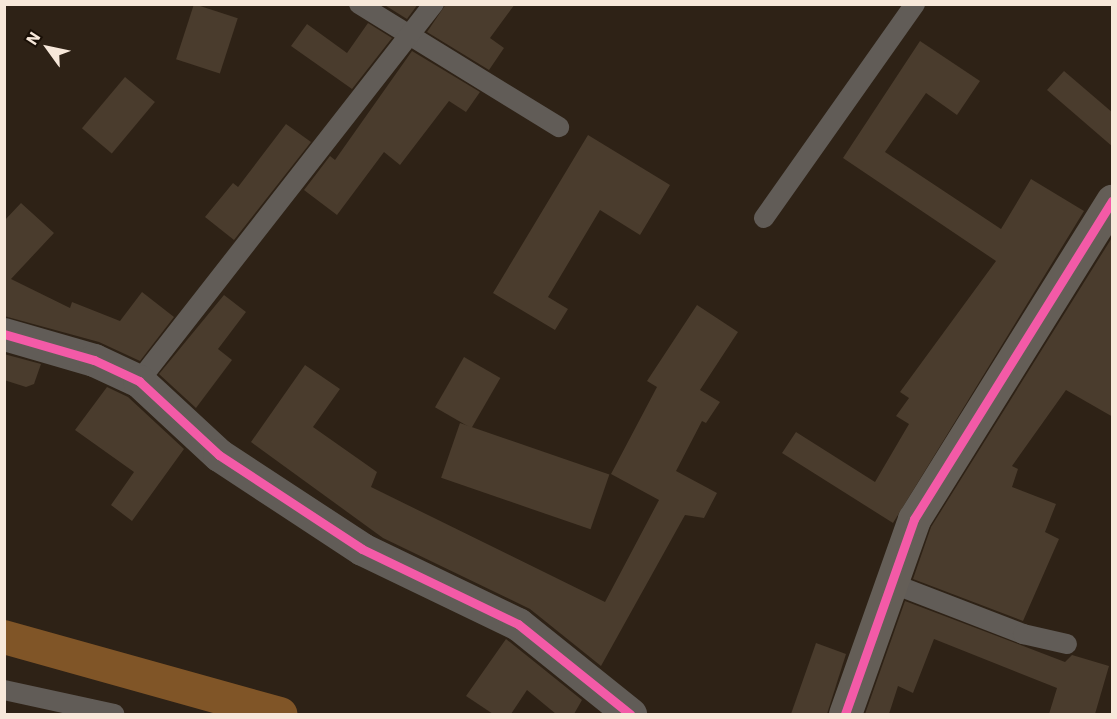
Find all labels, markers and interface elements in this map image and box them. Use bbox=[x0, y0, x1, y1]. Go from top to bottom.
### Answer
north arrow bbox=[18, 18, 78, 78]
text: N bbox=[21, 28, 44, 49]

